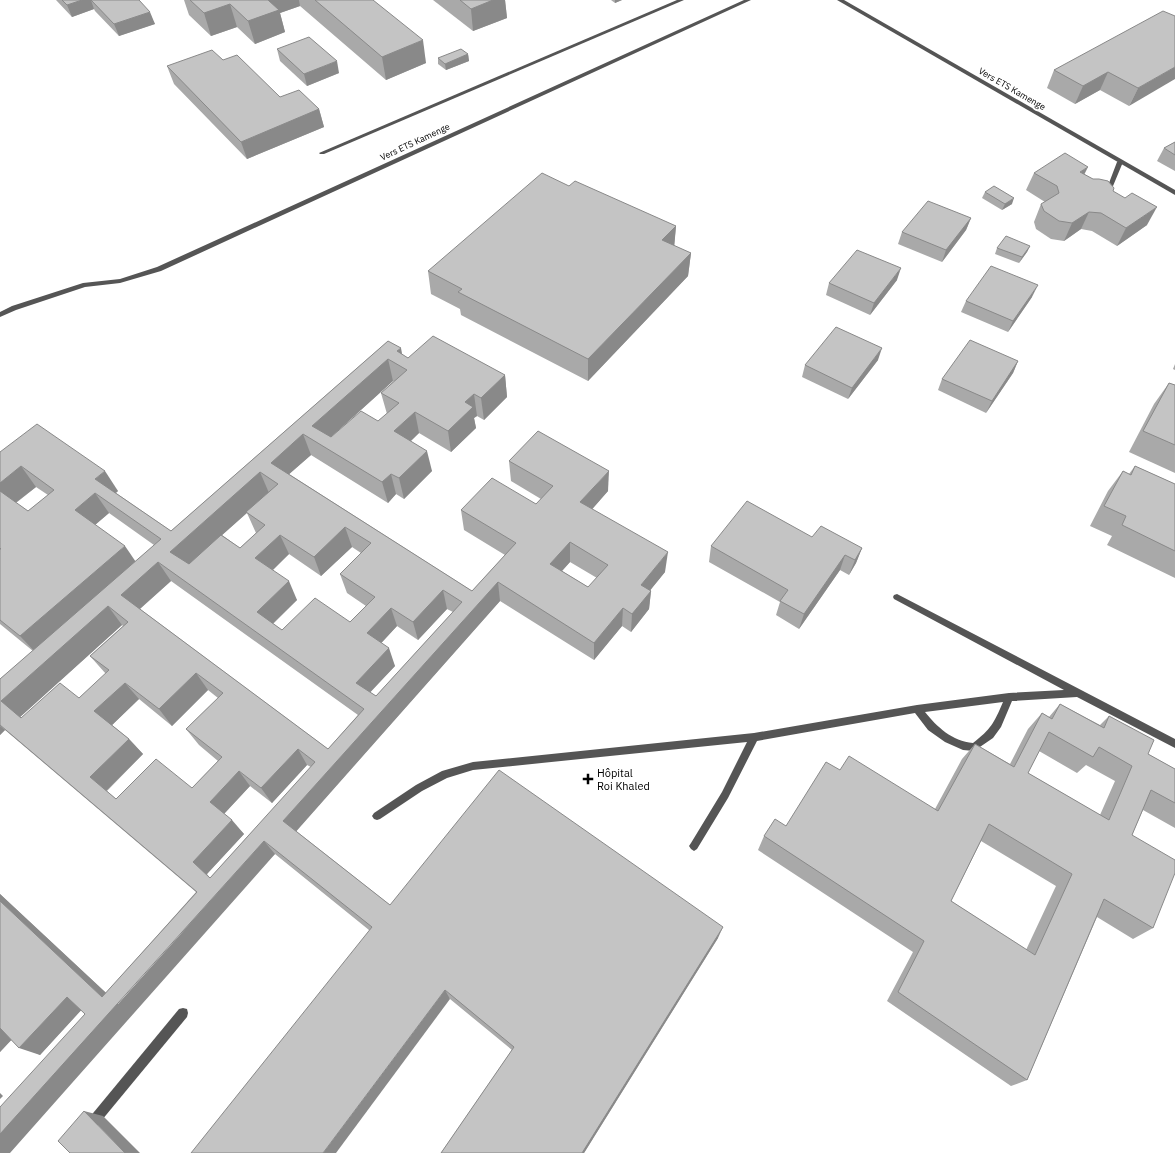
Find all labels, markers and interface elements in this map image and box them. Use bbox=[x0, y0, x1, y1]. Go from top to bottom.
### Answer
street label: Vers ETS Kamenge bbox=[977, 65, 1048, 112]
street label: Vers ETS Kamenge bbox=[378, 121, 451, 162]
place label: Hôpital Roi Khaled bbox=[597, 766, 650, 793]
marker: Hôpital Roi Khaled bbox=[582, 773, 594, 785]

